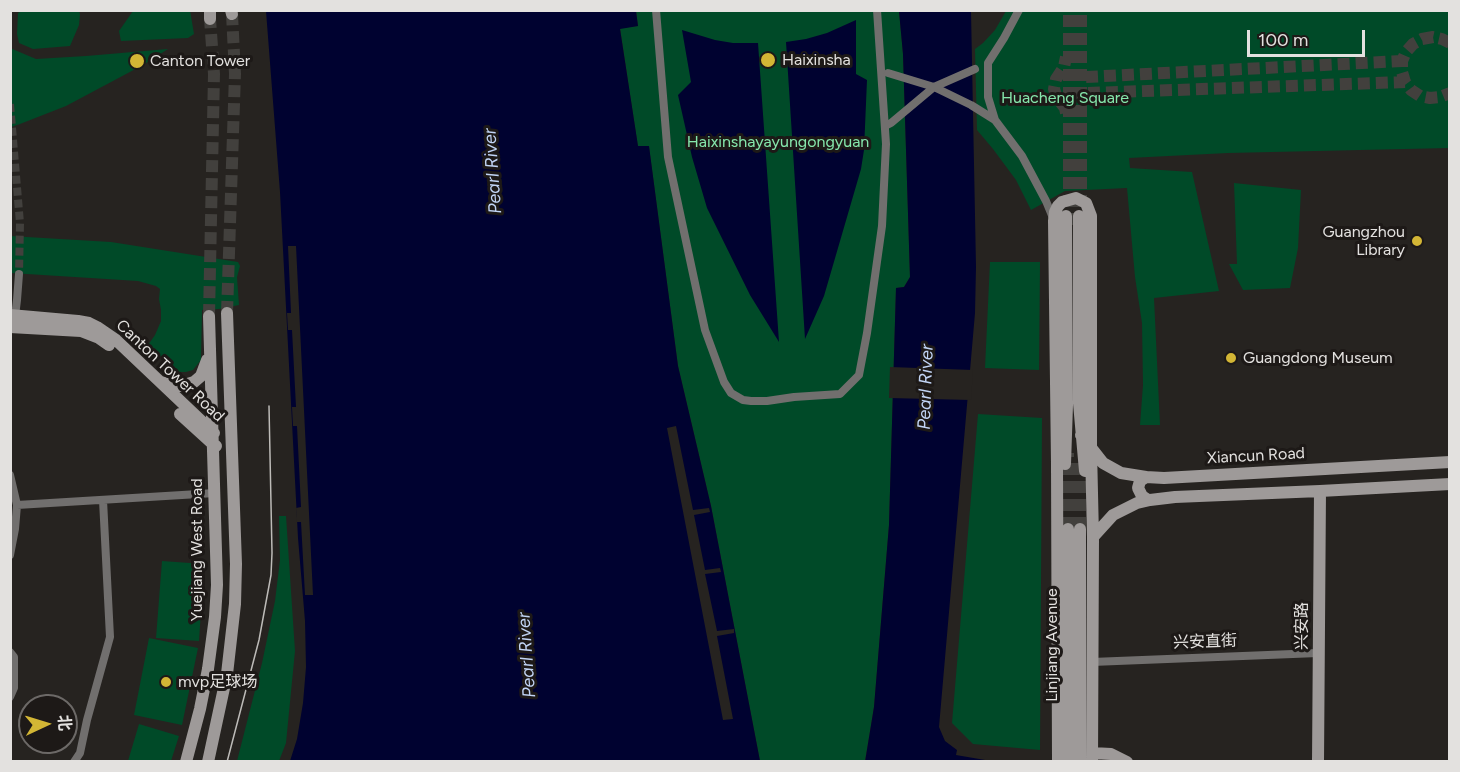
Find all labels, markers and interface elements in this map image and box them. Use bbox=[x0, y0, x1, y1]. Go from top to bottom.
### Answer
scale bar bbox=[1250, 18, 1368, 56]
text: 100 m bbox=[1258, 29, 1308, 51]
place label: Haixinsha bbox=[782, 50, 851, 70]
place label: Canton Tower bbox=[150, 51, 250, 71]
marker: Haixinsha bbox=[759, 51, 777, 69]
marker: Canton Tower bbox=[128, 52, 146, 70]
park label: Huacheng Square bbox=[1001, 88, 1129, 108]
water label: Pearl River bbox=[479, 127, 507, 215]
park label: Haixinshayayungongyuan bbox=[687, 132, 869, 152]
place label: Guangzhou Library bbox=[1322, 222, 1405, 260]
marker: Guangzhou Library bbox=[1410, 234, 1424, 248]
street label: Canton Tower Road bbox=[112, 316, 228, 426]
water label: Pearl River bbox=[914, 344, 938, 430]
place label: Guangdong Museum bbox=[1243, 348, 1393, 368]
marker: Guangdong Museum bbox=[1224, 351, 1238, 365]
street label: Xiancun Road bbox=[1207, 444, 1305, 468]
street label: Yuejiang West Road bbox=[187, 478, 207, 622]
street label: Linjiang Avenue bbox=[1042, 588, 1062, 702]
street label: 兴安路 bbox=[1292, 602, 1312, 650]
water label: Pearl River bbox=[513, 611, 541, 699]
street label: 兴安直街 bbox=[1173, 631, 1237, 653]
place label: mvp足球场 bbox=[178, 672, 257, 692]
marker: mvp足球场 bbox=[159, 675, 173, 689]
north arrow bbox=[18, 694, 78, 754]
text: 北 bbox=[54, 714, 74, 731]

